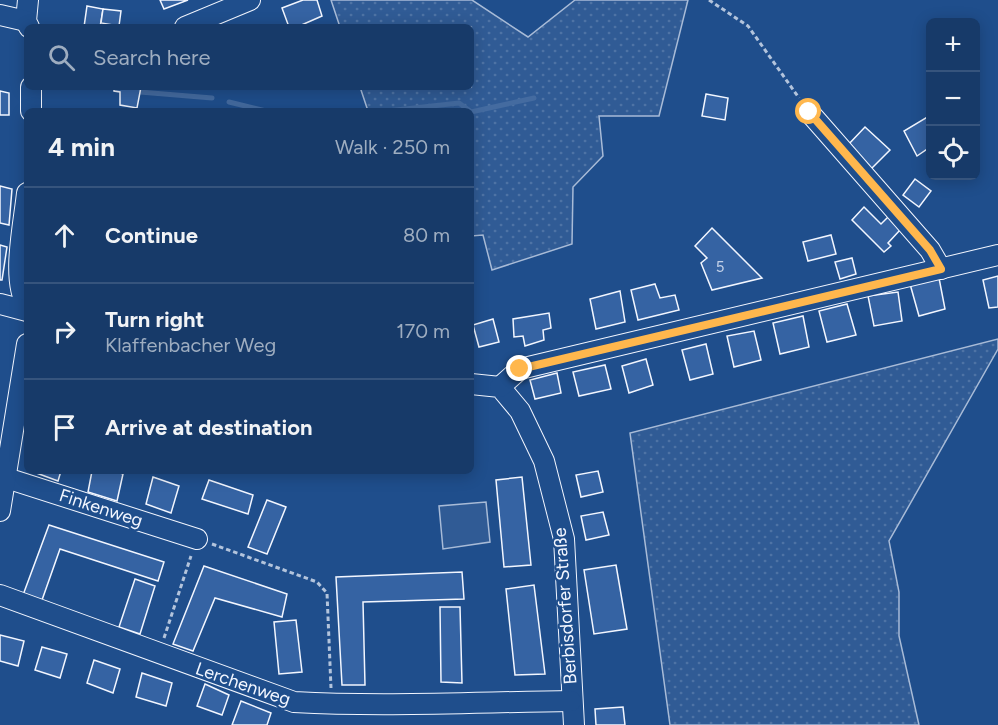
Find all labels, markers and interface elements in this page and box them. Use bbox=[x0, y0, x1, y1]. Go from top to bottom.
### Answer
map controls bbox=[926, 18, 980, 180]
button: + bbox=[926, 18, 980, 72]
search box bbox=[24, 24, 474, 90]
icon: search bbox=[45, 41, 78, 74]
text: Search here bbox=[93, 44, 211, 71]
button: − bbox=[926, 72, 980, 126]
route start bbox=[795, 98, 821, 124]
button: locate bbox=[926, 126, 980, 180]
text: 4 min bbox=[48, 131, 115, 163]
text: Walk · 250 m bbox=[335, 135, 450, 159]
icon: ahead bbox=[48, 219, 81, 252]
text: Continue bbox=[105, 222, 198, 249]
text: 80 m bbox=[403, 223, 450, 247]
house number: 5 bbox=[716, 258, 724, 276]
text: Turn right bbox=[105, 306, 204, 333]
icon: right bbox=[48, 315, 81, 348]
text: 170 m bbox=[396, 319, 450, 343]
text: Klaffenbacher Weg bbox=[105, 333, 276, 357]
route end bbox=[506, 355, 532, 381]
icon: arrive bbox=[48, 411, 81, 444]
text: Arrive at destination bbox=[105, 414, 313, 441]
street label: Finkenweg bbox=[56, 484, 146, 532]
street label: Berbisdorfer Straße bbox=[549, 527, 581, 685]
street label: Lerchenweg bbox=[193, 657, 293, 711]

